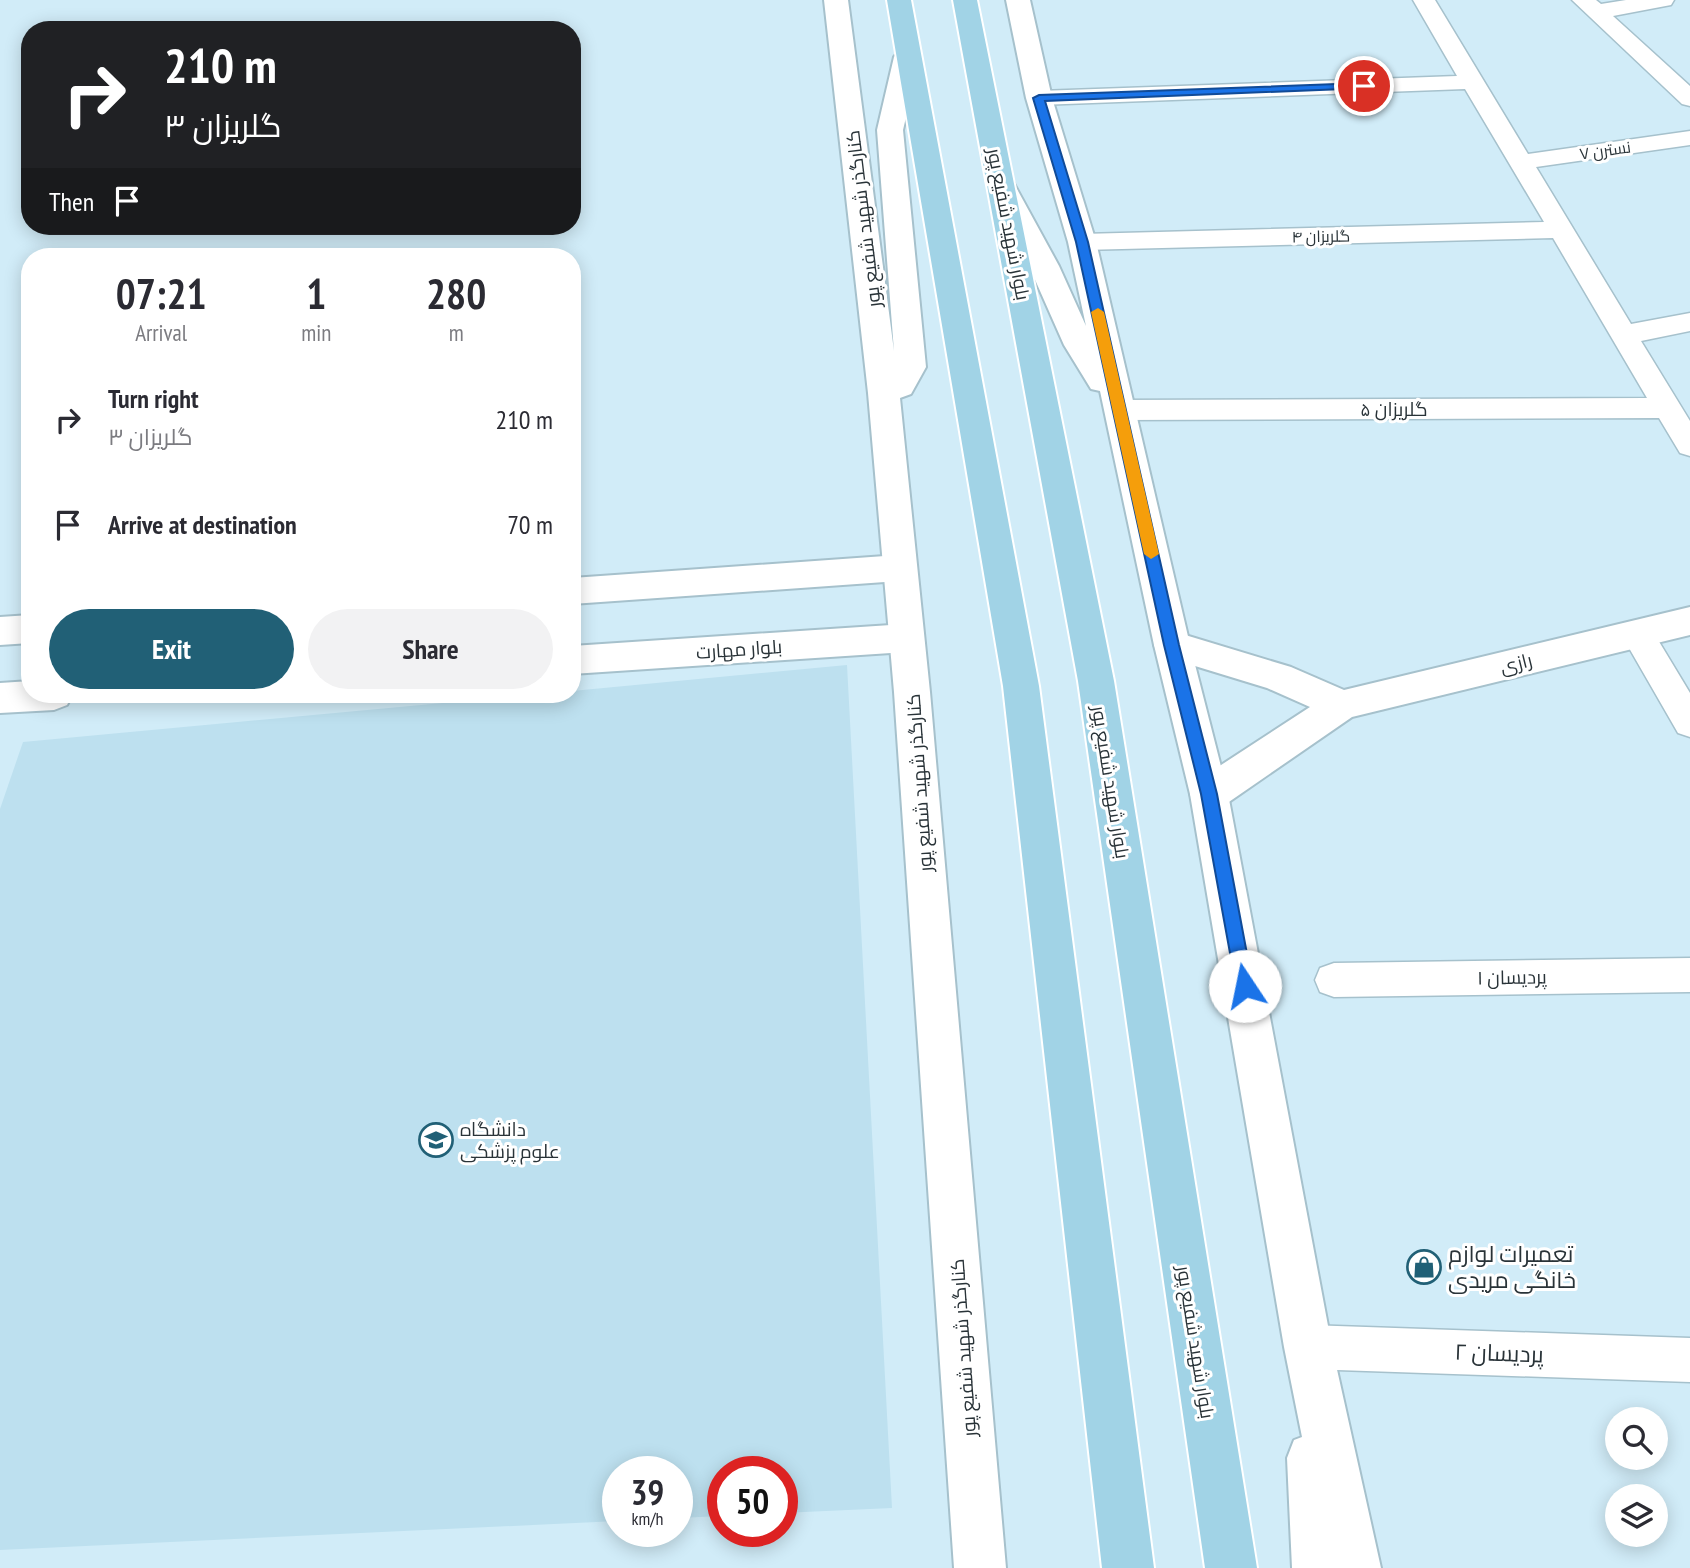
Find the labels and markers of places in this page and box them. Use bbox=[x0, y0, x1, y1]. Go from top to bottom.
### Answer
pin bbox=[1334, 56, 1394, 116]
place label: دانشگاه علوم پزشکی bbox=[460, 1117, 560, 1165]
school or university icon: دانشگاه علوم پزشکی bbox=[417, 1121, 455, 1159]
place label: تعمیرات لوازم خانگی مریدی bbox=[1448, 1239, 1576, 1294]
shop icon: تعمیرات لوازم خانگی مریدی bbox=[1405, 1248, 1443, 1286]

